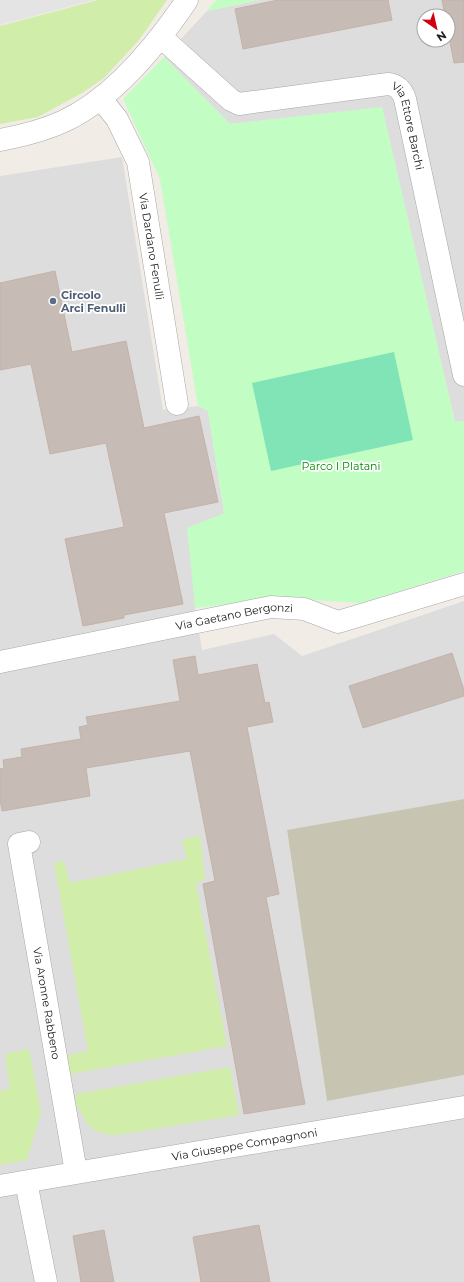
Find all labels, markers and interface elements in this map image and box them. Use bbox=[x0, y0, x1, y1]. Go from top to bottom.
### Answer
north arrow bbox=[416, 8, 456, 48]
text: N bbox=[434, 28, 449, 45]
street label: Via Ettore Barchi bbox=[389, 79, 427, 171]
street label: Via Dardano Fenulli bbox=[136, 192, 167, 301]
place label: Circolo Arci Fenulli bbox=[60, 288, 126, 315]
marker: Circolo Arci Fenulli bbox=[48, 296, 58, 306]
park label: Parco I Platani bbox=[301, 459, 381, 473]
street label: Via Gaetano Bergonzi bbox=[174, 600, 293, 633]
street label: Via Aronne Rabbeno bbox=[30, 946, 63, 1061]
street label: Via Giuseppe Compagnoni bbox=[171, 1125, 318, 1164]

